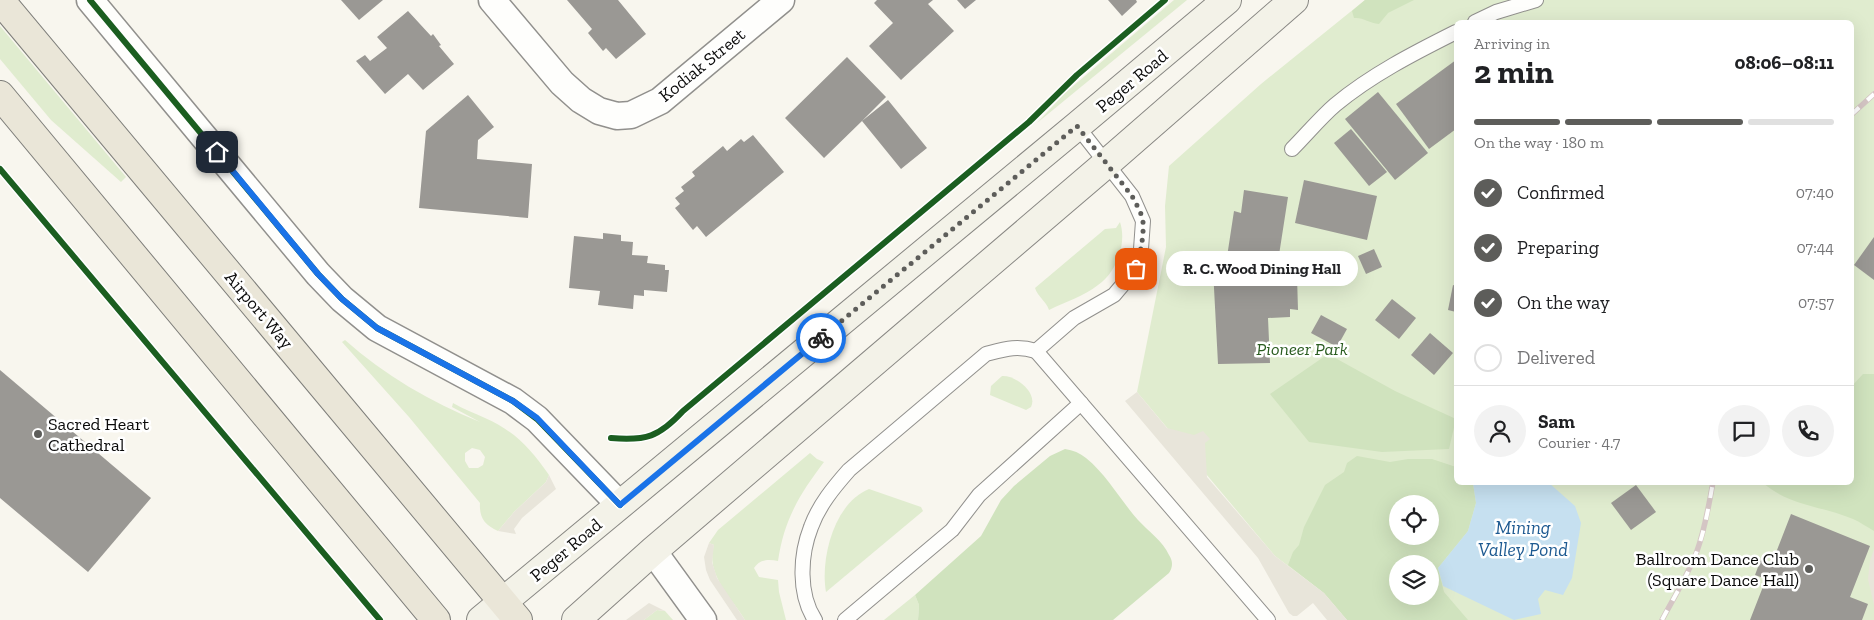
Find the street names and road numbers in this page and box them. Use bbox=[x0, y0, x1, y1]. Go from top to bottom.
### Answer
street label: Kodiak Street bbox=[654, 23, 750, 107]
street label: Peger Road bbox=[1092, 45, 1172, 117]
street label: Airport Way bbox=[220, 267, 298, 354]
street label: Peger Road bbox=[526, 514, 606, 586]

